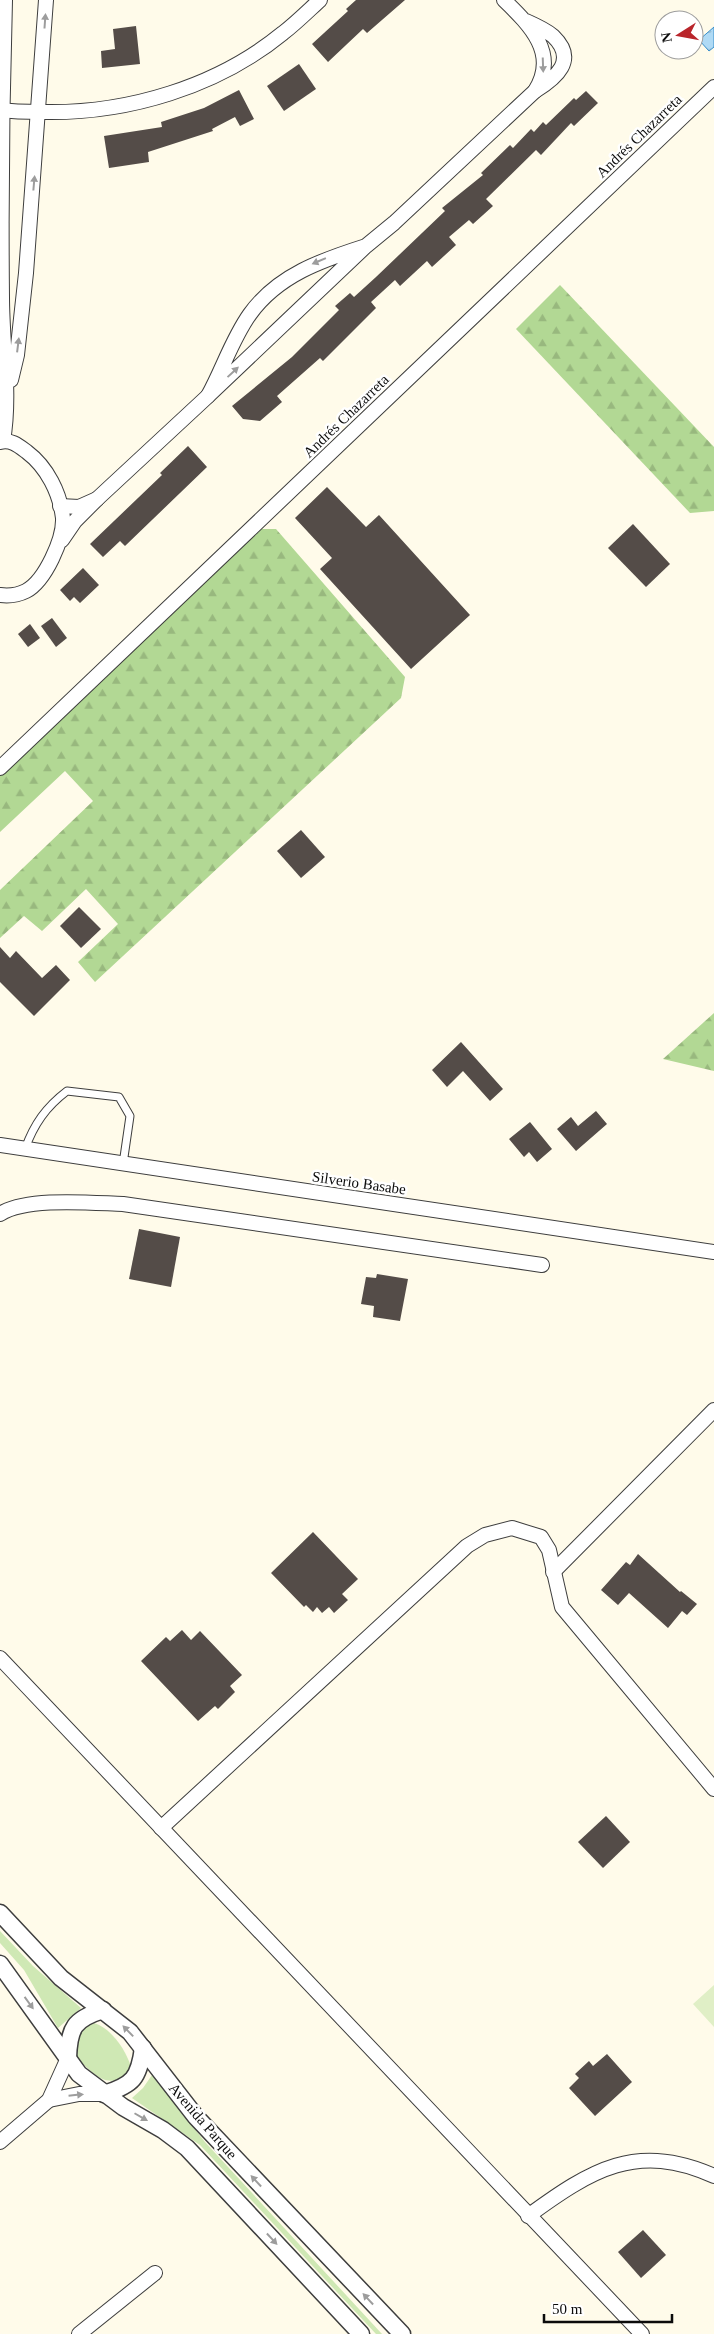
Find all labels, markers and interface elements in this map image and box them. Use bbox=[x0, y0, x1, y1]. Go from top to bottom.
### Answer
north arrow bbox=[654, 10, 704, 60]
one-way arrow bbox=[41, 13, 49, 29]
text: N bbox=[658, 31, 675, 44]
one-way arrow bbox=[539, 57, 547, 73]
street label: Andrés Chazarreta bbox=[593, 91, 685, 181]
one-way arrow bbox=[30, 175, 38, 191]
one-way arrow bbox=[312, 258, 327, 265]
one-way arrow bbox=[14, 337, 22, 353]
one-way arrow bbox=[227, 366, 239, 378]
street label: Andrés Chazarreta bbox=[300, 371, 392, 461]
street label: Silverio Basabe bbox=[311, 1168, 407, 1198]
one-way arrow bbox=[23, 1996, 34, 2009]
one-way arrow bbox=[122, 2025, 134, 2037]
street label: Avenida Parque bbox=[166, 2080, 240, 2162]
one-way arrow bbox=[69, 2091, 85, 2099]
one-way arrow bbox=[134, 2113, 147, 2122]
one-way arrow bbox=[250, 2175, 262, 2187]
one-way arrow bbox=[266, 2233, 278, 2245]
scale bar bbox=[544, 2292, 672, 2324]
one-way arrow bbox=[362, 2293, 374, 2305]
text: 50 m bbox=[552, 2301, 583, 2317]

